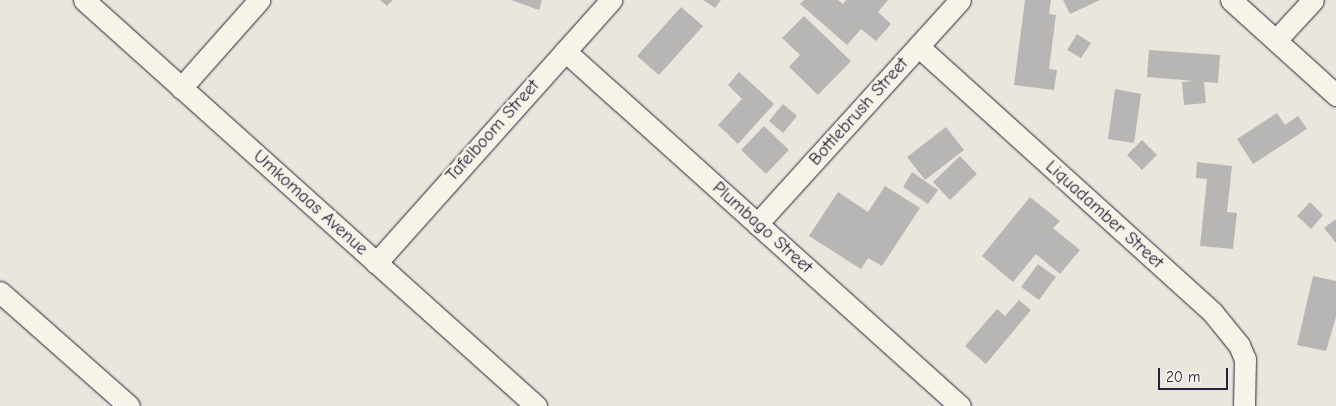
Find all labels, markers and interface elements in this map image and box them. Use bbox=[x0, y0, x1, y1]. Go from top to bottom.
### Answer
street label: Bottlebrush Street bbox=[805, 54, 913, 170]
street label: Tafelboom Street bbox=[442, 76, 544, 186]
street label: Umkomaas Avenue bbox=[248, 146, 372, 260]
street label: Liquadamber Street bbox=[1040, 156, 1168, 274]
street label: Plumbago Street bbox=[708, 177, 816, 279]
scale bar bbox=[1161, 358, 1231, 390]
text: 20 m bbox=[1166, 368, 1200, 386]

